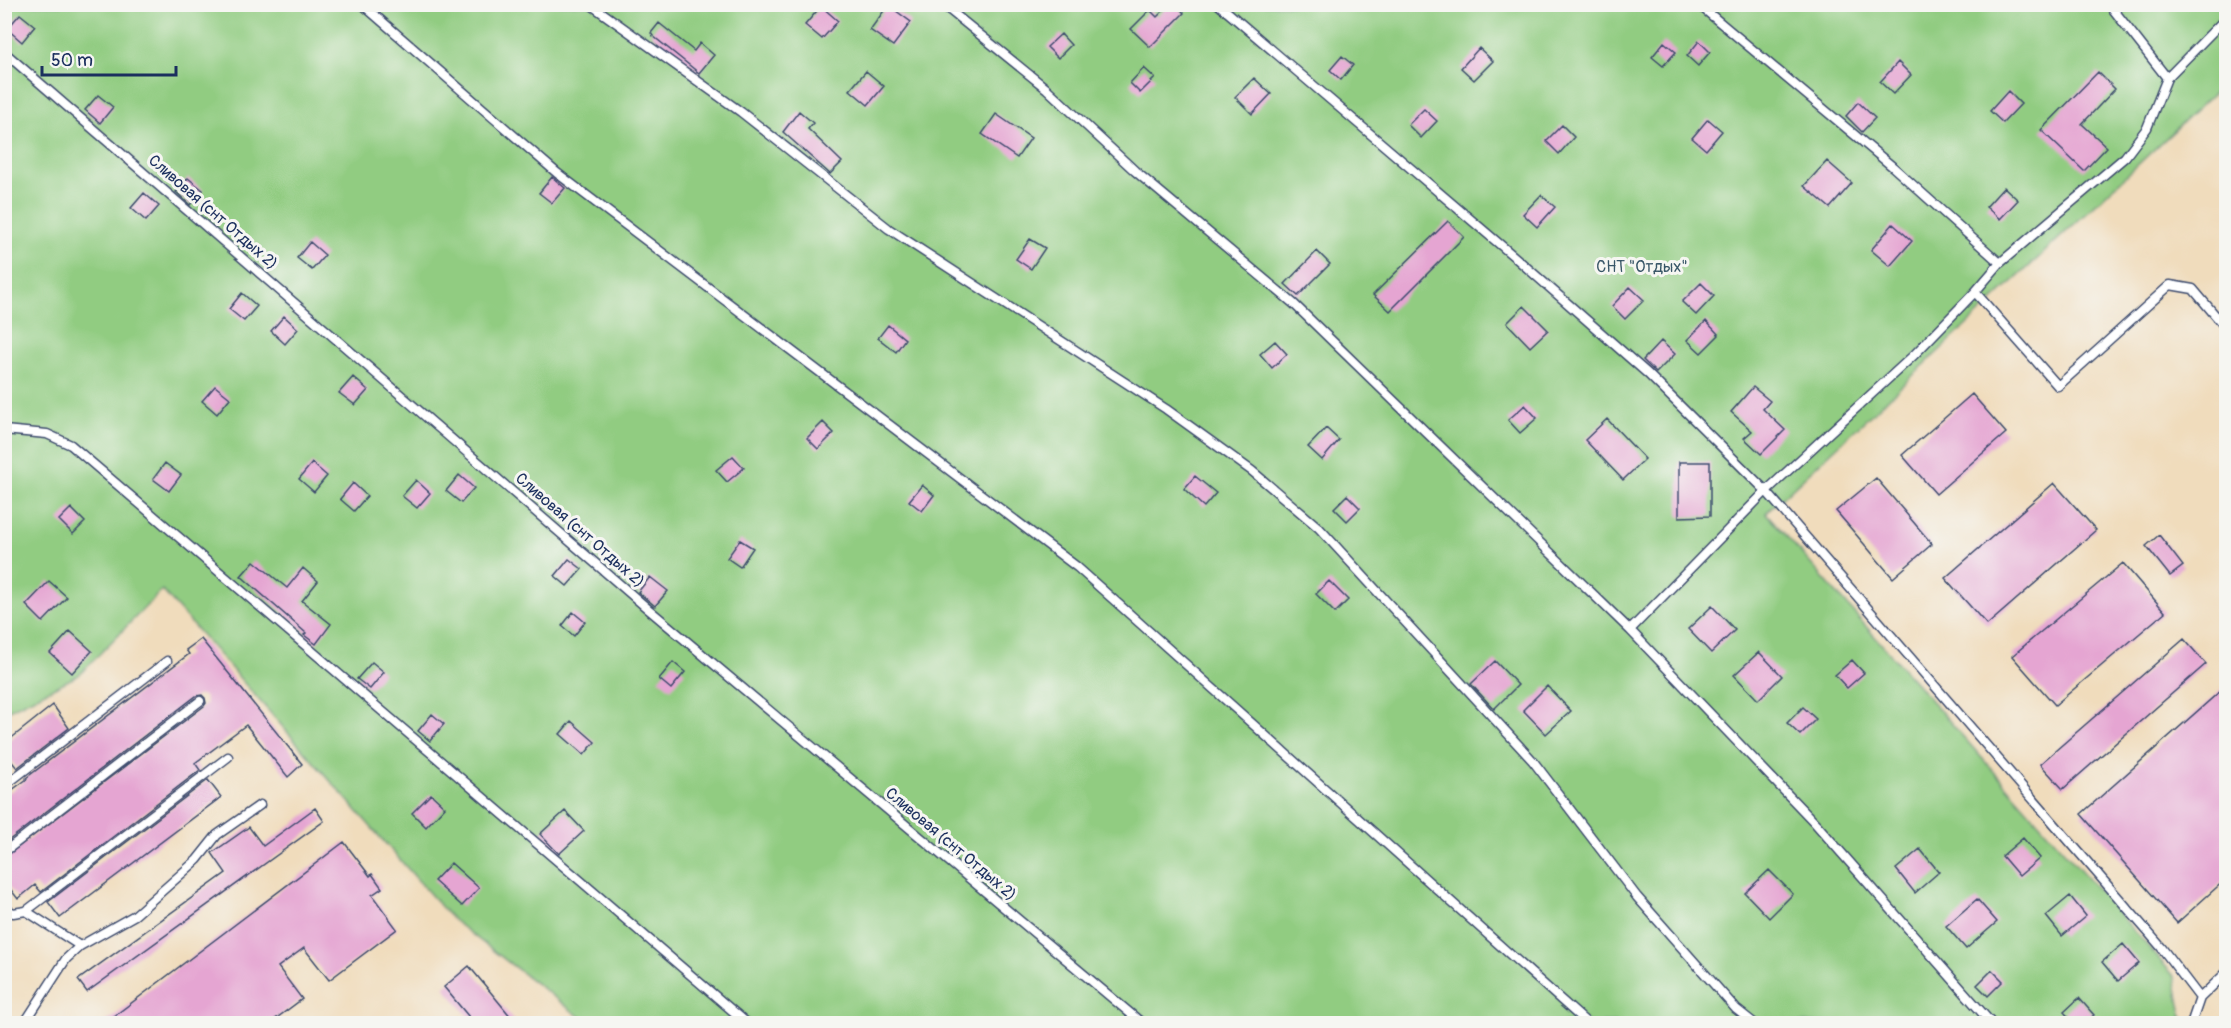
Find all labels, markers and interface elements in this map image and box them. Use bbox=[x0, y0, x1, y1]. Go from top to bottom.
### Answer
scale bar bbox=[42, 39, 176, 77]
text: 50 m bbox=[51, 49, 93, 72]
street label: Сливовая (снт Отдых 2) bbox=[144, 150, 282, 274]
park label: СНТ "Отдых" bbox=[1596, 257, 1688, 277]
street label: Сливовая (снт Отдых 2) bbox=[511, 468, 649, 592]
street label: Сливовая (снт Отдых 2) bbox=[881, 783, 1021, 905]

